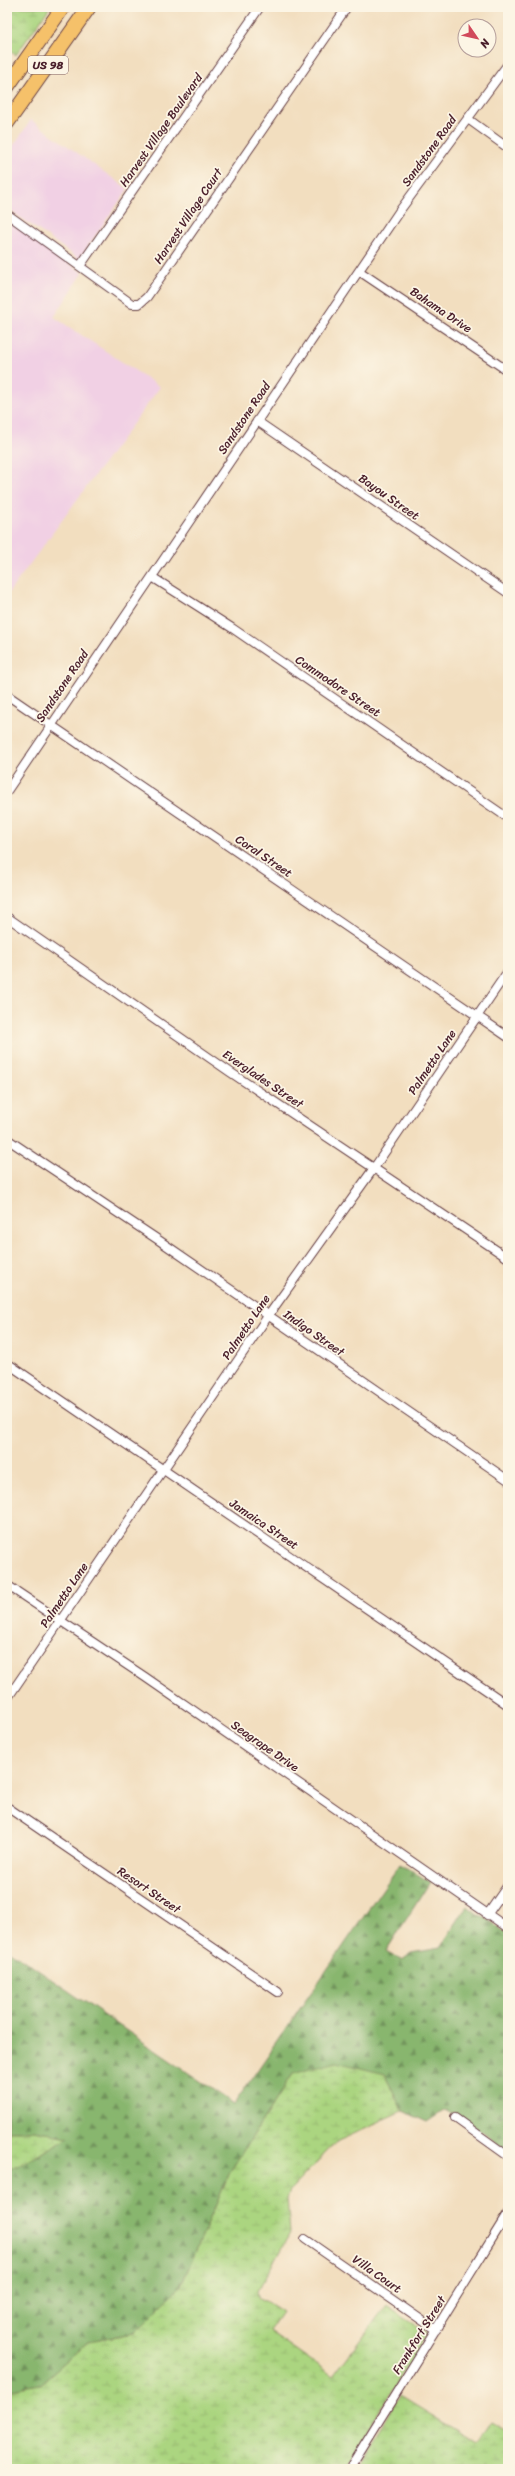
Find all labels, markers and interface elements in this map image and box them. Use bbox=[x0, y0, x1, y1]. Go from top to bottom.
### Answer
north arrow bbox=[457, 18, 497, 58]
text: N bbox=[475, 34, 495, 52]
road number: US 98 bbox=[28, 56, 68, 74]
street label: Harvest Village Boulevard bbox=[113, 68, 209, 192]
street label: Sandstone Road bbox=[395, 110, 463, 191]
street label: Harvest Village Court bbox=[148, 162, 229, 269]
street label: Bahama Drive bbox=[405, 281, 477, 339]
street label: Sandstone Road bbox=[211, 377, 277, 459]
street label: Bayou Street bbox=[354, 468, 424, 526]
street label: Sandstone Road bbox=[29, 645, 95, 727]
street label: Commodore Street bbox=[291, 649, 385, 723]
street label: Coral Street bbox=[231, 829, 297, 883]
street label: Palmetto Lane bbox=[402, 1025, 462, 1099]
street label: Everglades Street bbox=[218, 1044, 309, 1115]
street label: Palmetto Lane bbox=[216, 1290, 276, 1364]
street label: Indigo Street bbox=[278, 1303, 350, 1363]
street label: Jamaica Street bbox=[224, 1492, 303, 1555]
street label: Palmetto Lane bbox=[34, 1558, 94, 1632]
street label: Seagrape Drive bbox=[226, 1714, 304, 1778]
street label: Resort Street bbox=[113, 1861, 186, 1920]
street label: Villa Court bbox=[348, 2249, 406, 2299]
street label: Frankfort Street bbox=[386, 2290, 453, 2379]

